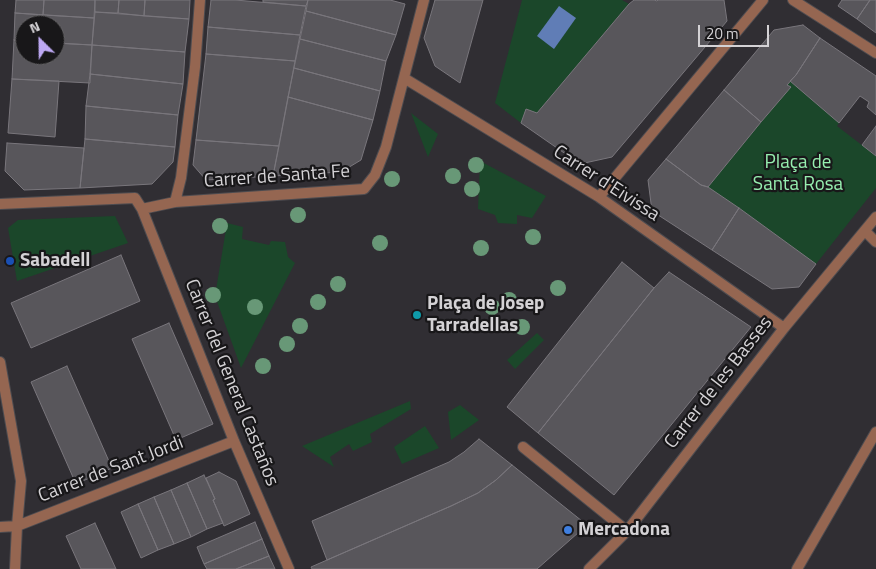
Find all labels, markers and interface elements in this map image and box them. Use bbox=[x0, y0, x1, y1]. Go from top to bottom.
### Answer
north arrow bbox=[15, 15, 65, 65]
text: N bbox=[26, 15, 43, 38]
scale bar bbox=[701, 15, 772, 47]
text: 20 m bbox=[706, 22, 739, 45]
street label: Carrer d'Eivissa bbox=[548, 141, 664, 227]
park label: Plaça de Santa Rosa bbox=[753, 152, 843, 196]
street label: Carrer de Santa Fe bbox=[203, 161, 351, 193]
place label: Sabadell bbox=[20, 250, 90, 272]
marker: Sabadell bbox=[4, 255, 16, 267]
street label: Carrer del General Castaños bbox=[179, 276, 283, 490]
place label: Plaça de Josep Tarradellas bbox=[427, 293, 544, 337]
marker: Plaça de Josep Tarradellas bbox=[411, 309, 423, 321]
street label: Carrer de les Basses bbox=[660, 312, 778, 454]
street label: Carrer de Sant Jordi bbox=[35, 432, 187, 508]
place label: Mercadona bbox=[578, 519, 670, 541]
marker: Mercadona bbox=[562, 524, 574, 536]

